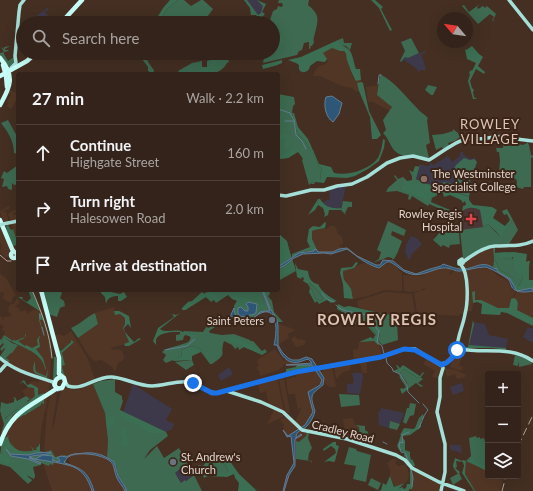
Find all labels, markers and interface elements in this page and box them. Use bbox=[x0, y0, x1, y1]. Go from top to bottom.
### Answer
north arrow bbox=[437, 12, 473, 48]
search box bbox=[16, 16, 280, 60]
icon: search bbox=[30, 27, 52, 49]
text: Search here bbox=[62, 29, 139, 47]
text: 27 min bbox=[32, 88, 84, 109]
text: Walk · 2.2 km bbox=[186, 90, 264, 106]
district label: ROWLEY VILLAGE bbox=[460, 116, 520, 147]
text: Continue bbox=[70, 136, 131, 154]
icon: ahead bbox=[32, 142, 54, 164]
text: 160 m bbox=[227, 145, 264, 161]
text: Highgate Street bbox=[70, 154, 159, 170]
place label: The Westminster Specialist College bbox=[432, 167, 516, 193]
marker: The Westminster Specialist College bbox=[419, 174, 429, 184]
text: Turn right bbox=[70, 192, 135, 210]
icon: right bbox=[32, 198, 54, 220]
text: 2.0 km bbox=[225, 201, 264, 217]
place label: Rowley Regis Hospital bbox=[399, 207, 462, 233]
text: Halesowen Road bbox=[70, 210, 165, 226]
marker: Rowley Regis Hospital bbox=[465, 213, 477, 225]
icon: arrive bbox=[32, 254, 54, 276]
text: Arrive at destination bbox=[70, 256, 207, 274]
district label: ROWLEY REGIS bbox=[317, 310, 437, 328]
place label: Saint Peters bbox=[207, 314, 264, 327]
marker: Saint Peters bbox=[267, 315, 277, 325]
route start bbox=[448, 341, 466, 359]
map controls bbox=[485, 371, 521, 479]
button: + bbox=[485, 371, 521, 407]
route end bbox=[184, 374, 202, 392]
button: − bbox=[485, 407, 521, 443]
street label: Cradley Road bbox=[310, 417, 376, 445]
button: layers bbox=[485, 443, 521, 479]
place label: St. Andrew's Church bbox=[181, 450, 241, 476]
marker: St. Andrew's Church bbox=[168, 457, 178, 467]

